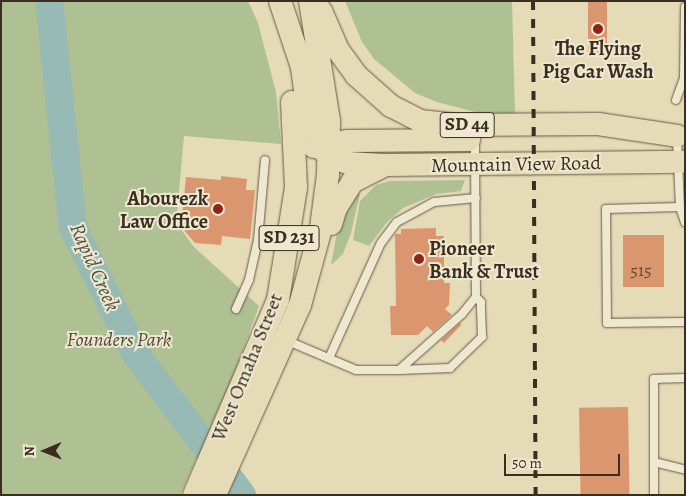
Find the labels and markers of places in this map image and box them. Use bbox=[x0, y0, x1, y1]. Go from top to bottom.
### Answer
marker: The Flying Pig Car Wash bbox=[592, 23, 604, 35]
place label: The Flying Pig Car Wash bbox=[542, 37, 654, 84]
place label: Abourezk Law Office bbox=[120, 186, 208, 233]
marker: Abourezk Law Office bbox=[212, 203, 224, 215]
place label: Pioneer Bank & Trust bbox=[429, 236, 539, 283]
marker: Pioneer Bank & Trust bbox=[413, 253, 425, 265]

